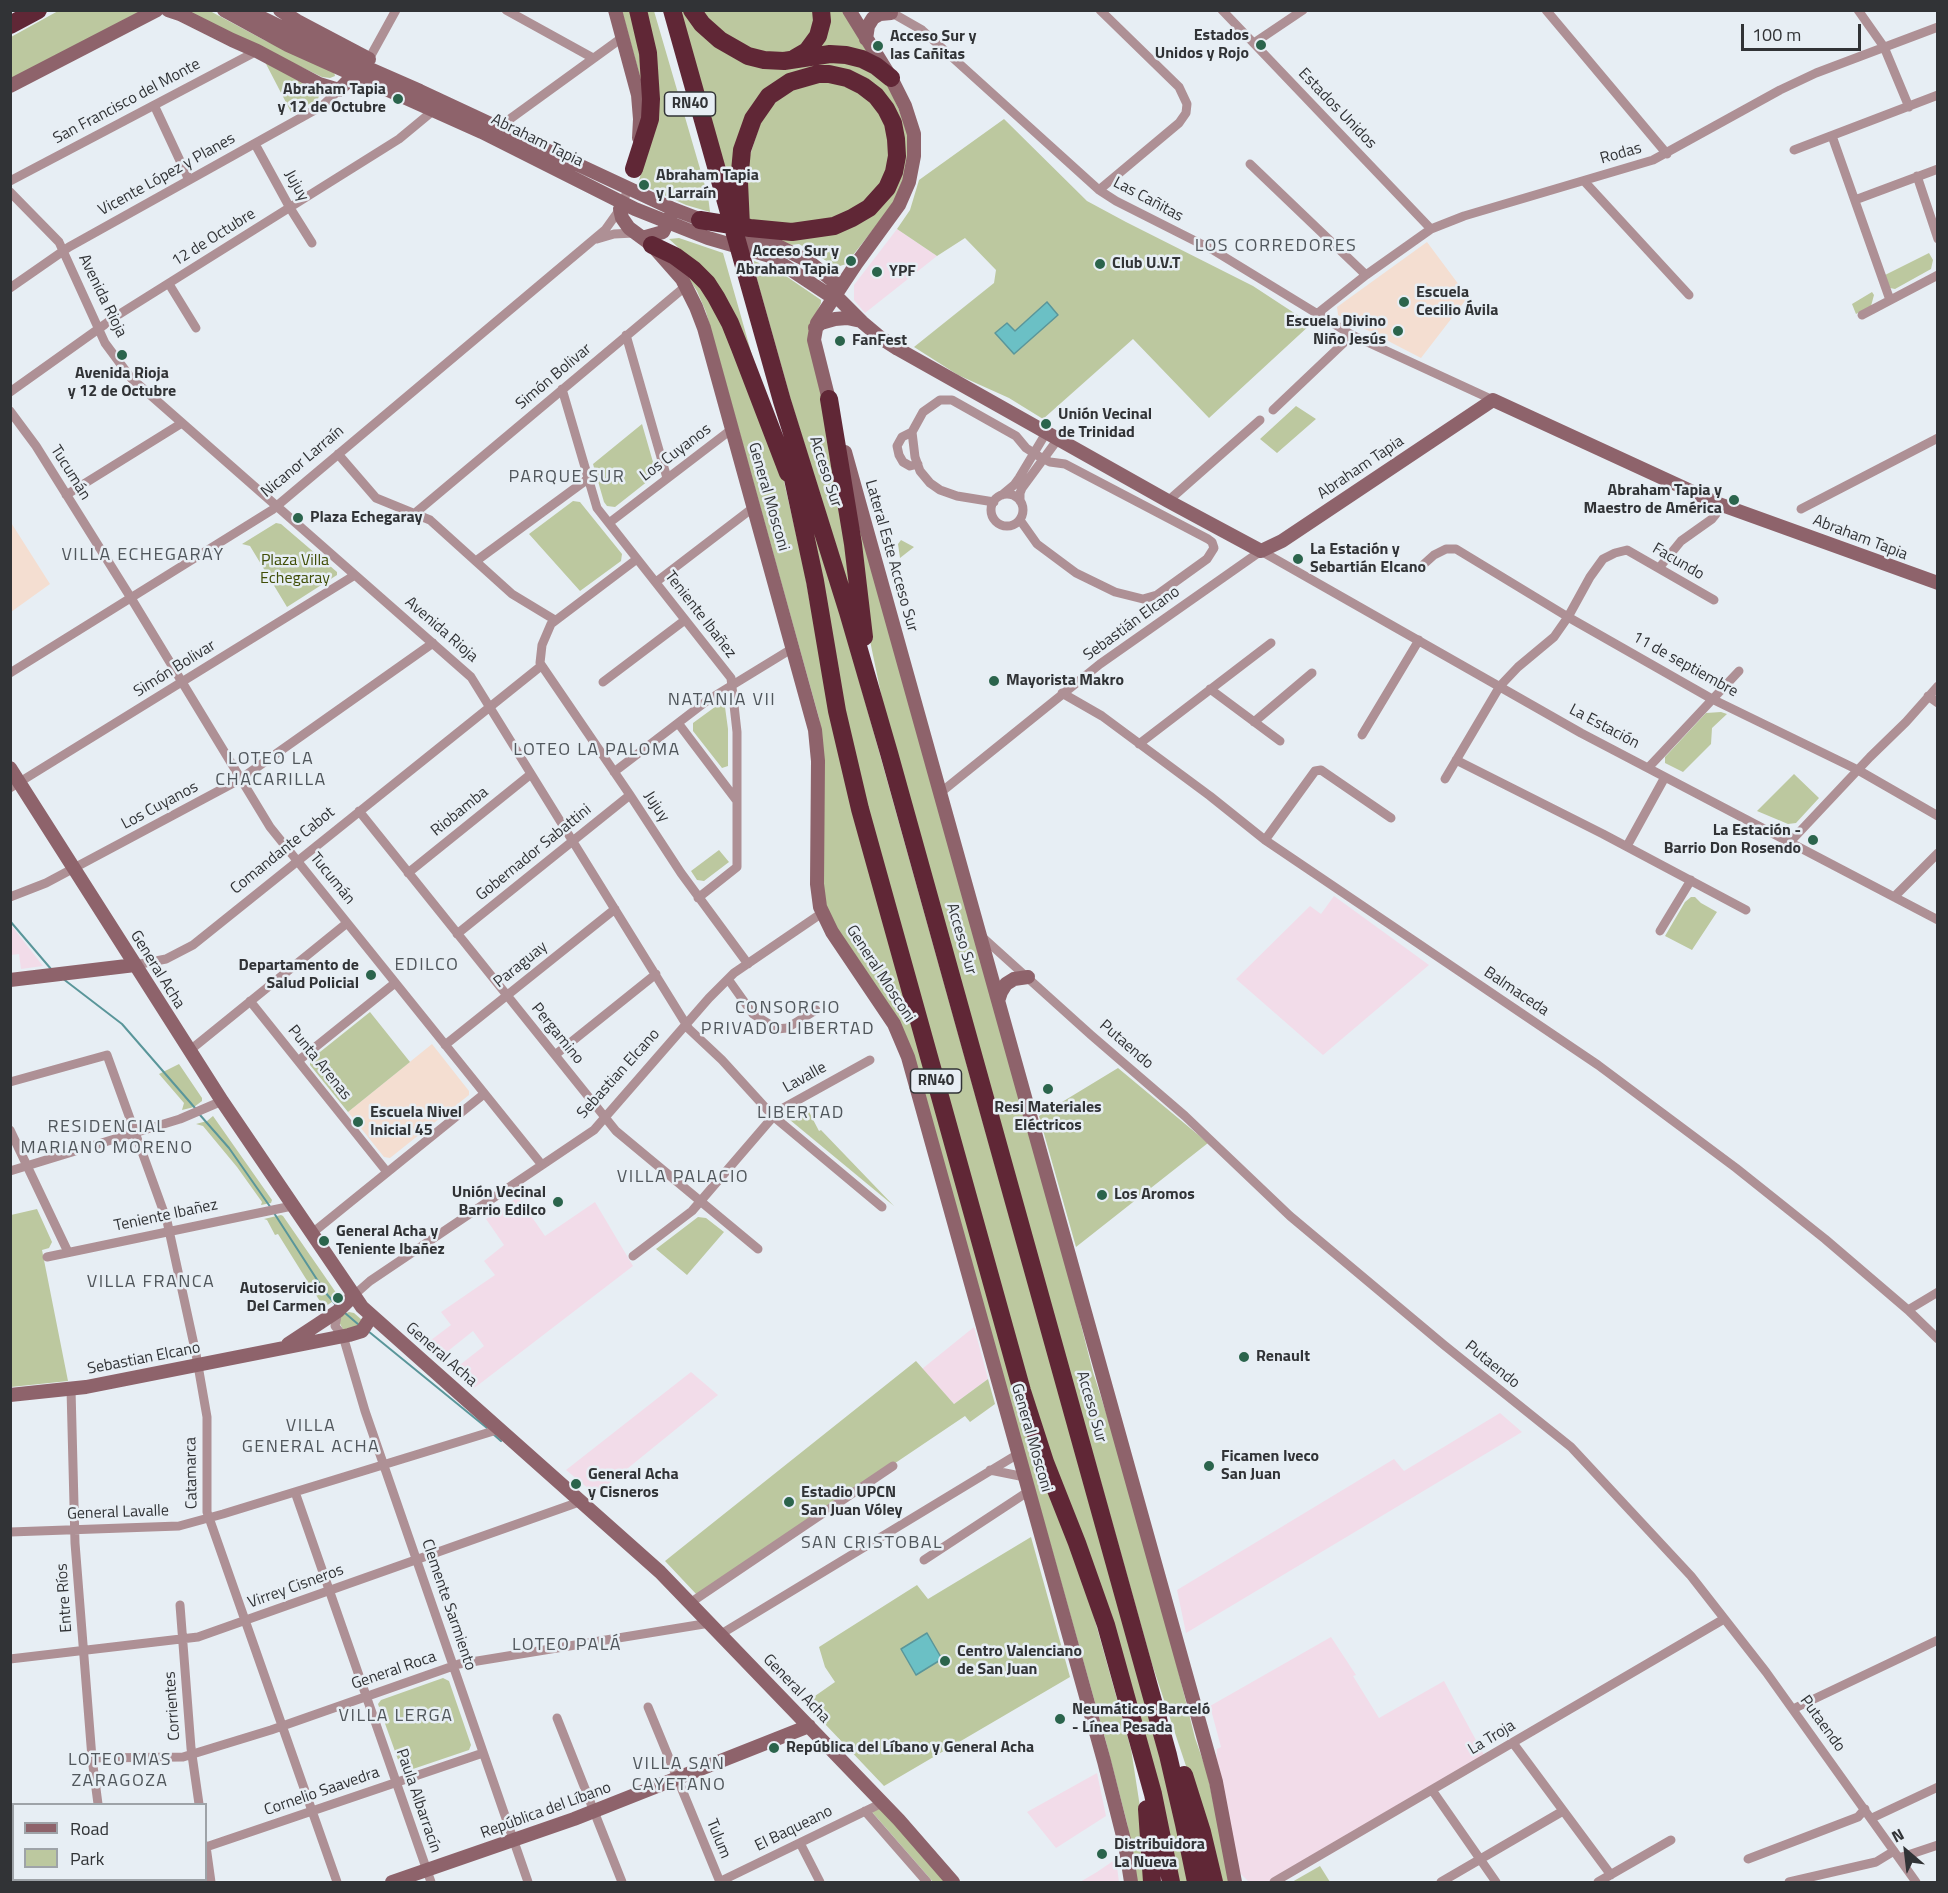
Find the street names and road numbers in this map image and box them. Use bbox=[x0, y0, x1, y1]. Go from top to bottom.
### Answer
street label: San Francisco del Monte bbox=[50, 55, 204, 149]
street label: Estados Unidos bbox=[1294, 65, 1380, 153]
road number: RN40 bbox=[664, 92, 716, 116]
street label: Abraham Tapia bbox=[488, 110, 586, 172]
street label: Vicente López y Planes bbox=[95, 129, 239, 221]
street label: Rodas bbox=[1598, 139, 1644, 169]
street label: Jujuy bbox=[280, 167, 312, 205]
street label: Las Cañitas bbox=[1110, 174, 1186, 226]
street label: 12 de Octubre bbox=[169, 205, 259, 271]
street label: Avenida Rioja bbox=[74, 251, 130, 341]
street label: Simón Bolivar bbox=[512, 340, 596, 414]
street label: Los Cuyanos bbox=[637, 420, 715, 486]
street label: Nicanor Larraín bbox=[258, 422, 348, 502]
street label: Abraham Tapia bbox=[1314, 432, 1408, 504]
street label: Acceso Sur bbox=[805, 434, 845, 510]
street label: General Mosconi bbox=[743, 441, 793, 553]
street label: Tucumán bbox=[46, 442, 94, 504]
street label: Lateral Este Acceso Sur bbox=[860, 478, 922, 634]
street label: Abraham Tapia bbox=[1810, 511, 1910, 565]
street label: Facundo bbox=[1649, 539, 1707, 585]
street label: Teniente Ibañez bbox=[660, 568, 740, 662]
street label: Sebastián Elcano bbox=[1080, 583, 1184, 665]
street label: Avenida Rioja bbox=[401, 593, 481, 667]
street label: 11 de septiembre bbox=[1629, 628, 1741, 702]
street label: Simón Bolivar bbox=[131, 636, 219, 702]
street label: La Estación bbox=[1566, 701, 1642, 753]
street label: Los Cuyanos bbox=[118, 778, 202, 834]
street label: Riobamba bbox=[428, 783, 492, 841]
street label: Jujuy bbox=[639, 788, 673, 826]
street label: Gobernador Sabattini bbox=[472, 801, 596, 905]
street label: Comandante Cabot bbox=[227, 803, 339, 899]
street label: Tucumán bbox=[305, 849, 359, 909]
street label: Acceso Sur bbox=[942, 901, 980, 977]
street label: General Mosconi bbox=[841, 922, 919, 1026]
street label: General Acha bbox=[125, 927, 189, 1013]
street label: Paraguay bbox=[490, 938, 552, 992]
street label: Balmaceda bbox=[1480, 963, 1552, 1021]
street label: Pergamino bbox=[527, 1000, 587, 1068]
street label: Putaendo bbox=[1095, 1016, 1157, 1074]
street label: Punta Arenas bbox=[283, 1022, 355, 1104]
street label: Sebastian Elcano bbox=[574, 1025, 664, 1123]
street label: Lavalle bbox=[780, 1058, 830, 1098]
road number: RN40 bbox=[910, 1069, 962, 1093]
street label: Teniente Ibañez bbox=[113, 1196, 219, 1236]
street label: General Acha bbox=[401, 1319, 481, 1391]
street label: Putaendo bbox=[1461, 1337, 1523, 1393]
street label: Sebastian Elcano bbox=[86, 1339, 202, 1379]
street label: Acceso Sur bbox=[1072, 1369, 1110, 1445]
street label: General Mosconi bbox=[1006, 1382, 1056, 1494]
street label: Catamarca bbox=[182, 1437, 202, 1509]
street label: General Lavalle bbox=[67, 1502, 169, 1524]
street label: Clemente Sarmiento bbox=[417, 1537, 479, 1673]
street label: Virrey Cisneros bbox=[245, 1561, 347, 1613]
street label: Entre Ríos bbox=[53, 1563, 77, 1633]
street label: General Roca bbox=[349, 1648, 439, 1694]
street label: General Acha bbox=[758, 1651, 834, 1727]
street label: Corrientes bbox=[161, 1671, 185, 1741]
street label: Putaendo bbox=[1795, 1692, 1849, 1756]
street label: La Troja bbox=[1465, 1716, 1519, 1760]
street label: Paula Albarracín bbox=[391, 1746, 445, 1856]
street label: Cornelio Saavedra bbox=[262, 1763, 382, 1821]
street label: República del Líbano bbox=[478, 1778, 614, 1844]
street label: El Baqueano bbox=[752, 1802, 836, 1856]
street label: Tulum bbox=[701, 1816, 735, 1862]

